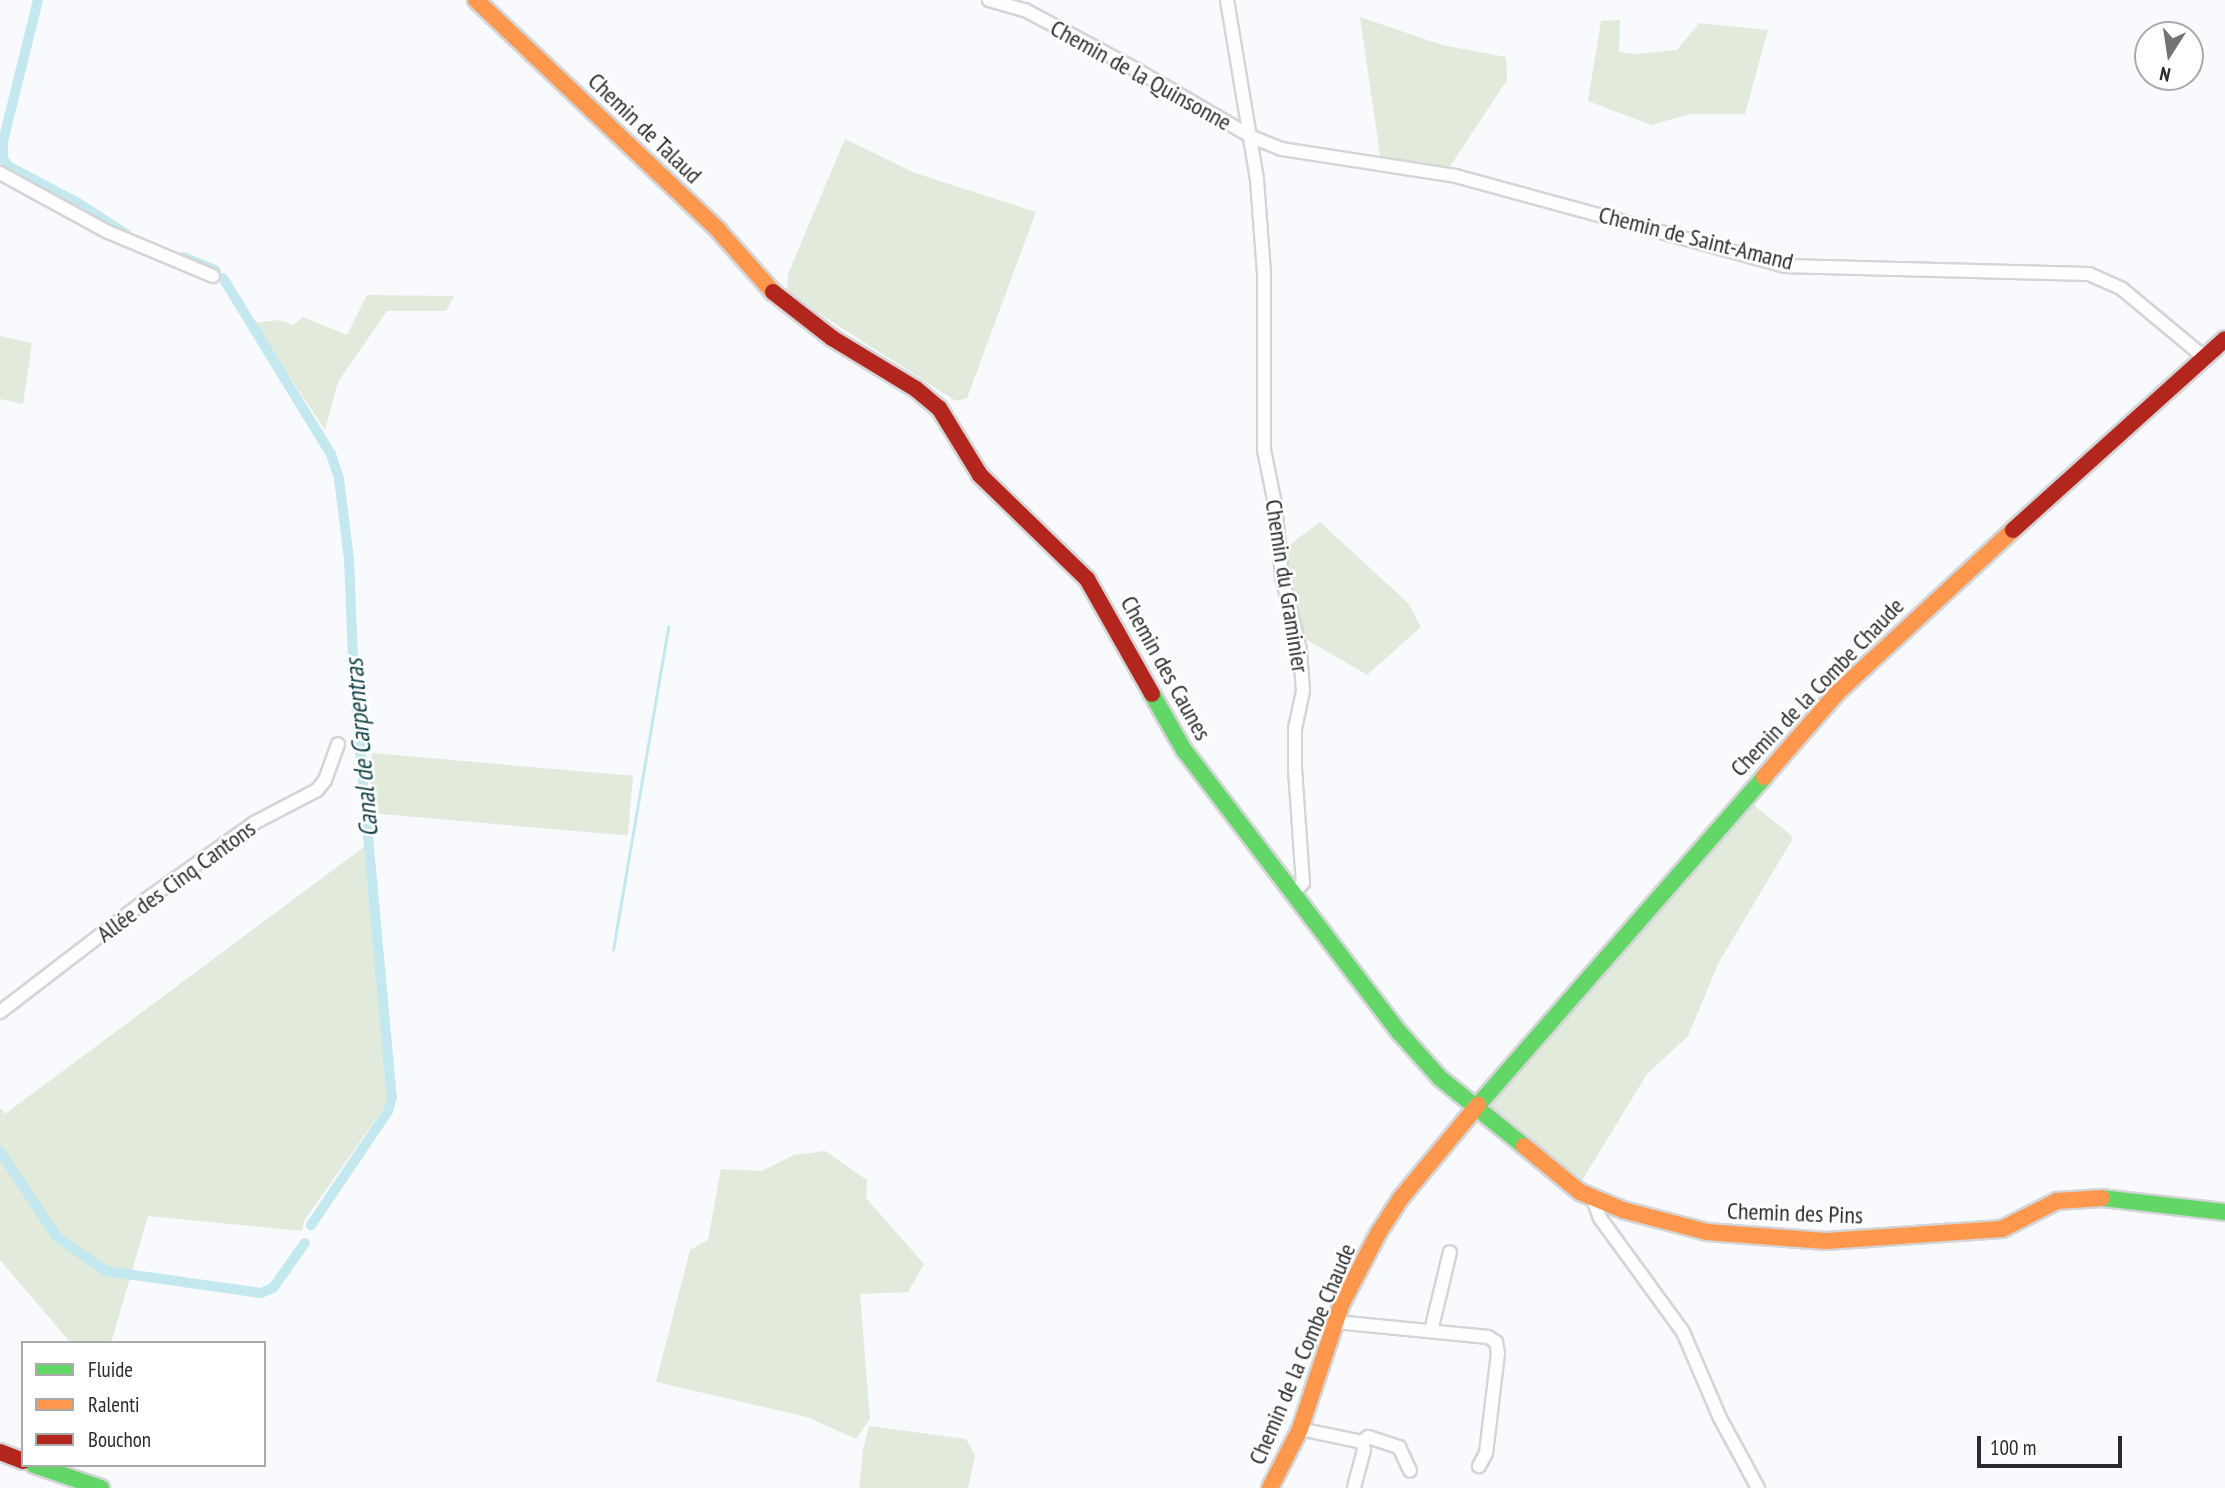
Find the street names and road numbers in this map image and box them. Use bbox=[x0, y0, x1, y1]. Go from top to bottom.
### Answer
street label: Chemin de la Quinsonne bbox=[1046, 13, 1236, 137]
street label: Chemin de Talaud bbox=[582, 66, 708, 190]
street label: Chemin de Saint-Amand bbox=[1596, 200, 1796, 276]
street label: Chemin du Graminier bbox=[1259, 497, 1315, 675]
street label: Chemin des Caunes bbox=[1114, 591, 1218, 745]
street label: Chemin de la Combe Chaude bbox=[1724, 592, 1910, 782]
street label: Allée des Cinq Cantons bbox=[91, 814, 261, 948]
street label: Chemin des Pins bbox=[1726, 1196, 1864, 1230]
street label: Chemin de la Combe Chaude bbox=[1242, 1239, 1362, 1469]

